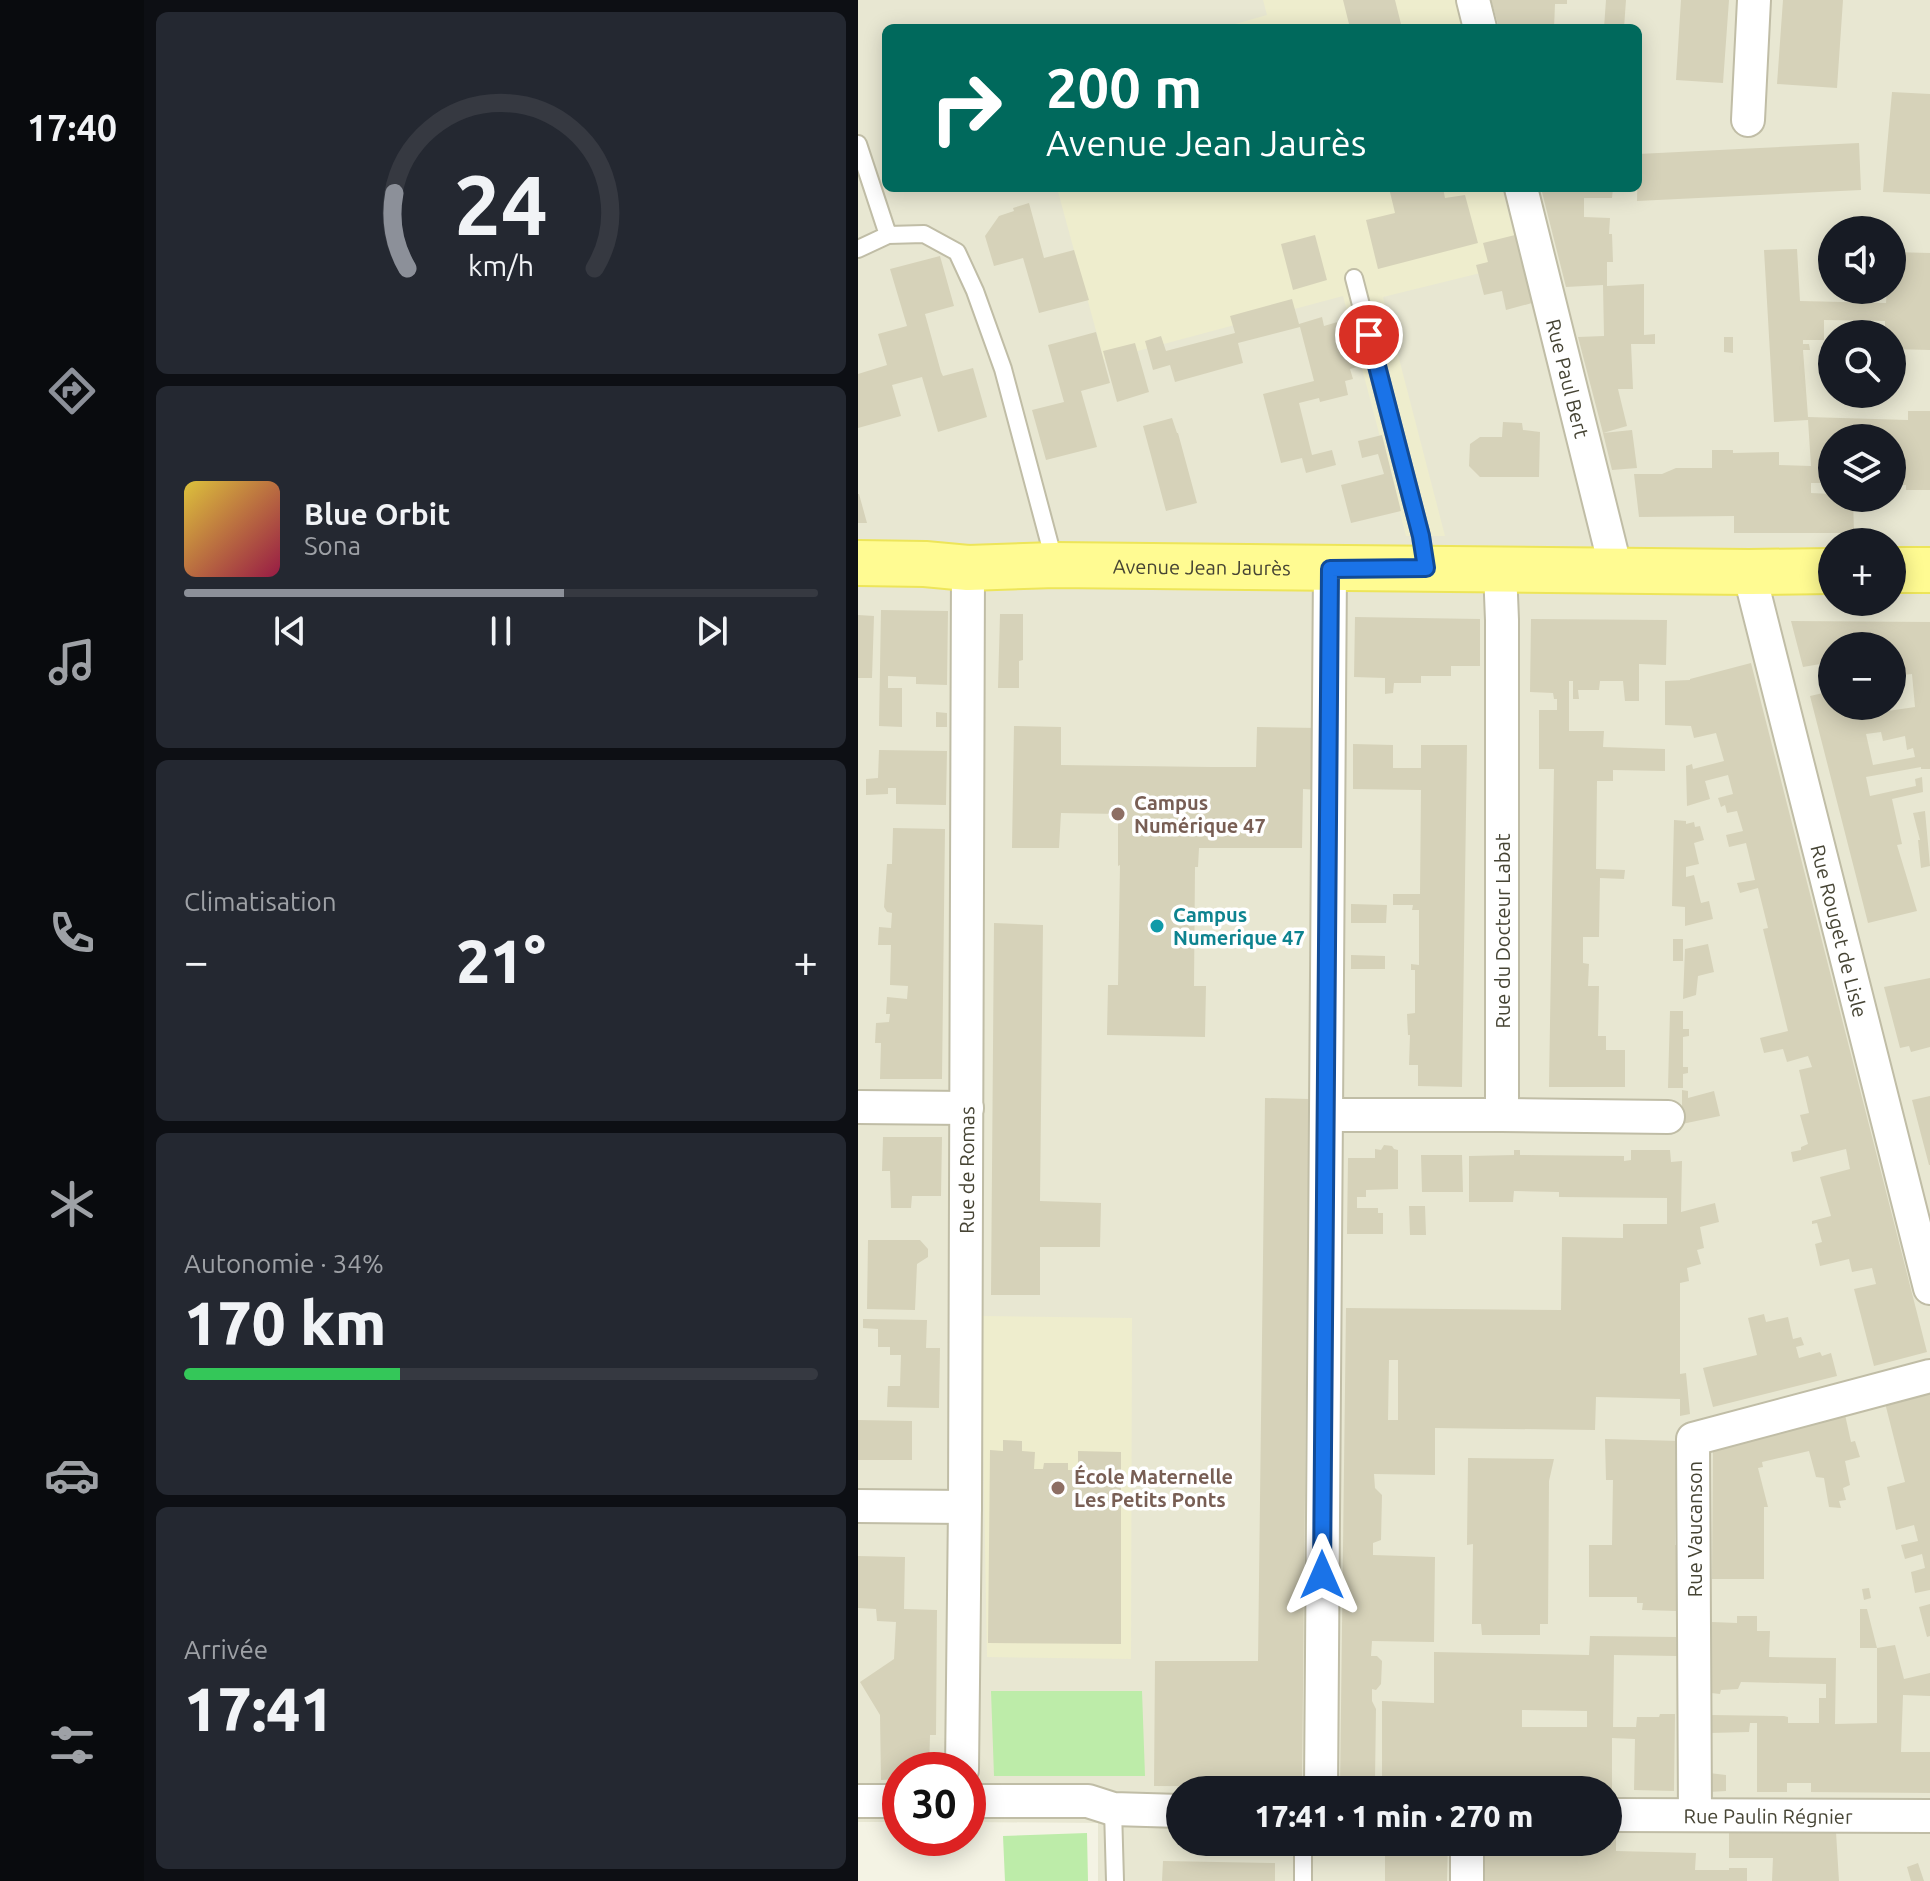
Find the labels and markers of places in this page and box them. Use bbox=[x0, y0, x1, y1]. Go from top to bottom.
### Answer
pin bbox=[1335, 301, 1403, 369]
place label: Campus Numérique 47 bbox=[1134, 791, 1266, 837]
marker: Campus Numérique 47 bbox=[1109, 805, 1127, 823]
place label: Campus Numerique 47 bbox=[1173, 903, 1305, 949]
marker: Campus Numerique 47 bbox=[1148, 917, 1166, 935]
place label: École Maternelle Les Petits Ponts bbox=[1074, 1464, 1233, 1511]
marker: École Maternelle Les Petits Ponts bbox=[1049, 1479, 1067, 1497]

